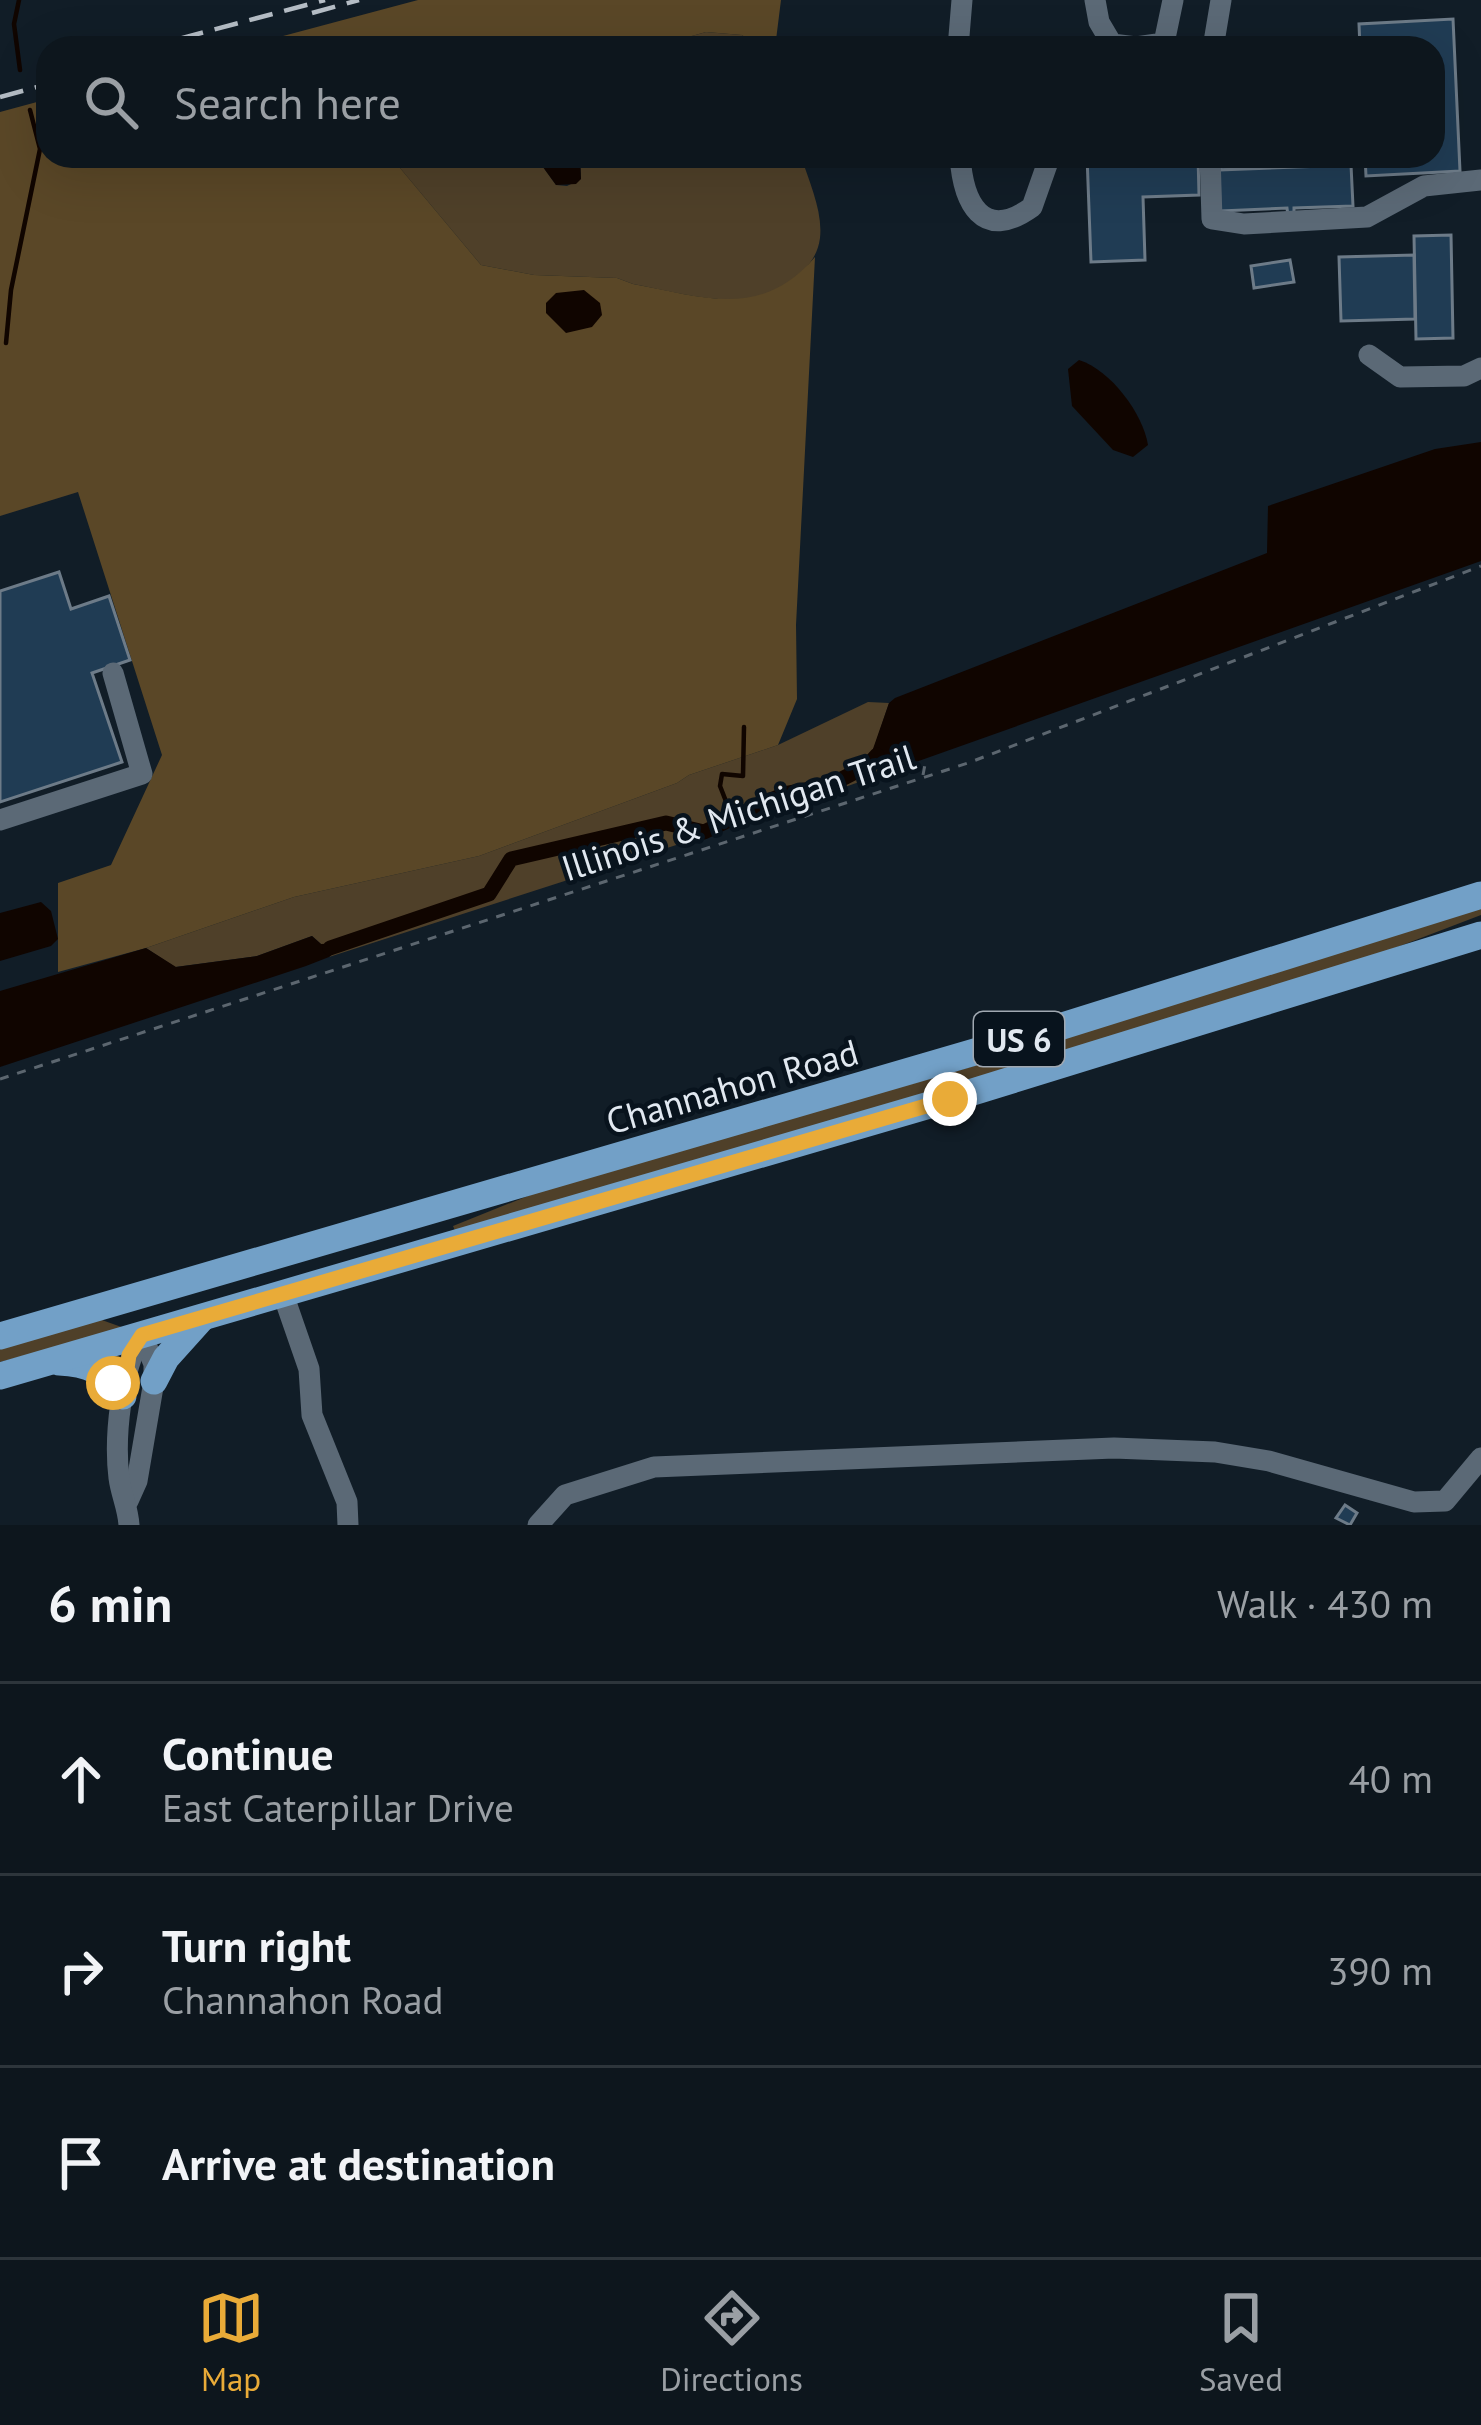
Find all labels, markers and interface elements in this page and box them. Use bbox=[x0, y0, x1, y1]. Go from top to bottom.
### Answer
search box bbox=[36, 36, 1445, 168]
icon: search bbox=[78, 69, 144, 135]
text: Search here bbox=[174, 73, 401, 131]
street label: Illinois & Michigan Trail bbox=[555, 732, 921, 891]
road number: US 6 bbox=[974, 1012, 1064, 1066]
street label: Channahon Road bbox=[601, 1028, 863, 1144]
route end bbox=[923, 1072, 977, 1126]
route start bbox=[86, 1356, 140, 1410]
text: 6 min bbox=[48, 1570, 172, 1636]
text: Walk · 430 m bbox=[1217, 1578, 1433, 1629]
text: Continue bbox=[162, 1724, 334, 1782]
icon: ahead bbox=[48, 1746, 114, 1812]
text: 40 m bbox=[1348, 1753, 1433, 1804]
text: East Caterpillar Drive bbox=[162, 1782, 514, 1833]
text: Turn right bbox=[162, 1916, 351, 1974]
icon: right bbox=[48, 1938, 114, 2004]
text: 390 m bbox=[1327, 1945, 1433, 1996]
text: Channahon Road bbox=[162, 1974, 444, 2025]
icon: arrive bbox=[48, 2130, 114, 2196]
text: Arrive at destination bbox=[162, 2134, 555, 2192]
tab: Map bbox=[198, 2285, 264, 2400]
tab: Directions bbox=[660, 2285, 803, 2400]
tab: Saved bbox=[1199, 2285, 1283, 2400]

